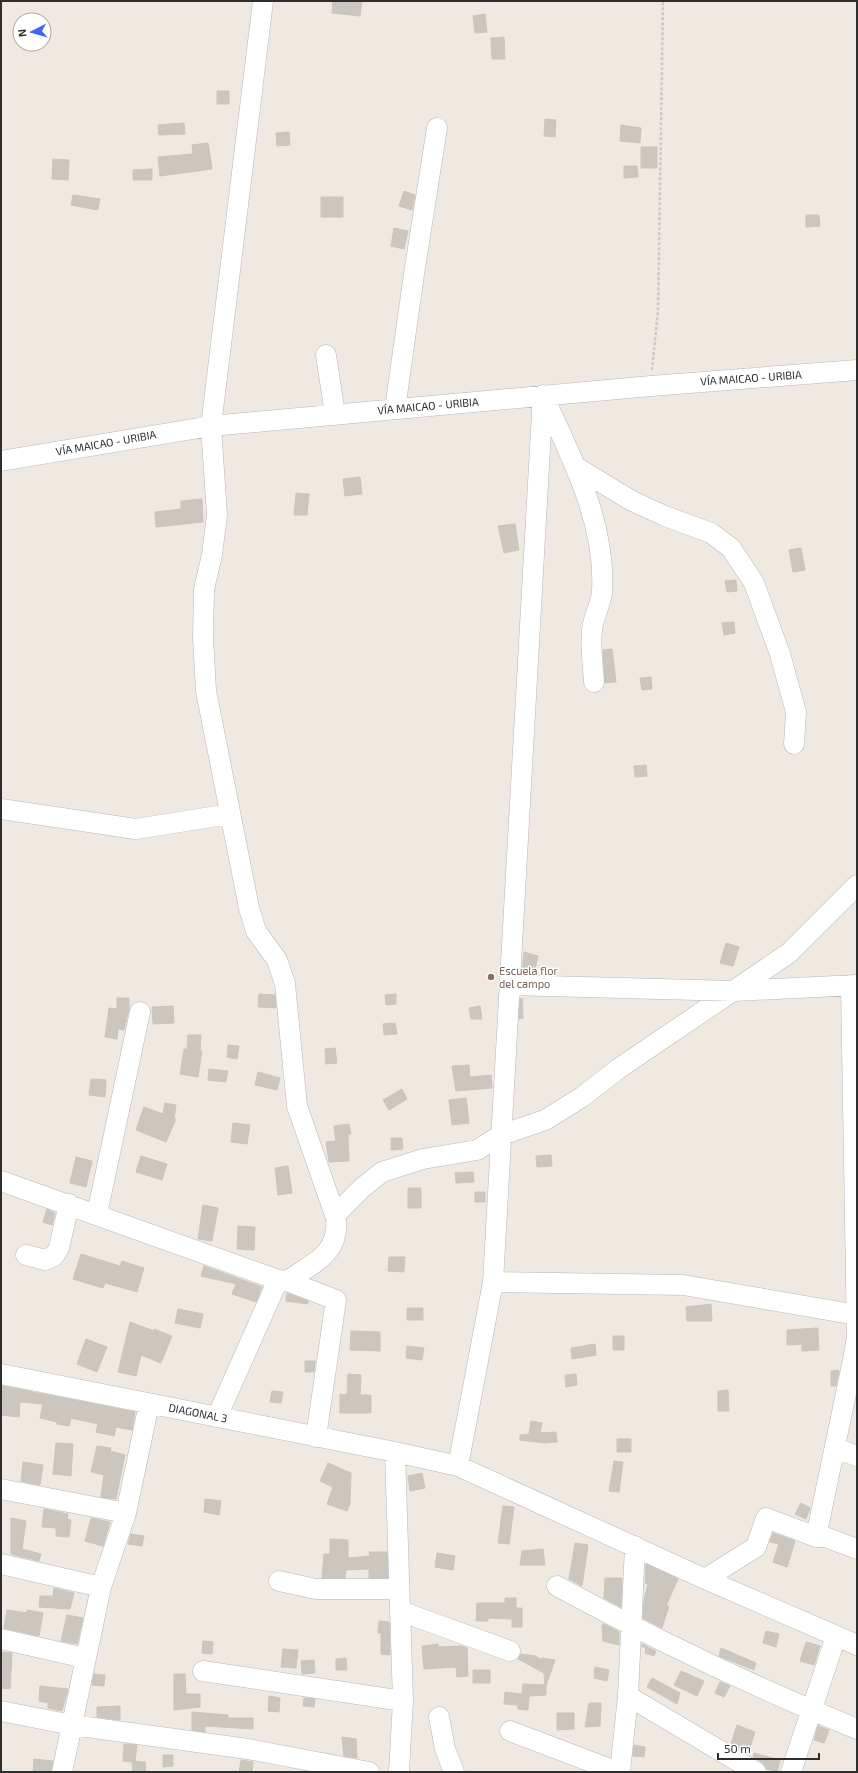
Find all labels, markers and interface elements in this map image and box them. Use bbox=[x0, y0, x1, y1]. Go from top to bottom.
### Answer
north arrow bbox=[12, 12, 52, 52]
text: N bbox=[15, 28, 28, 38]
street label: VÍA MAICAO - URIBIA bbox=[700, 367, 802, 388]
street label: VÍA MAICAO - URIBIA bbox=[377, 395, 479, 416]
street label: VÍA MAICAO - URIBIA bbox=[55, 427, 157, 458]
place label: Escuela flor del campo bbox=[499, 964, 558, 990]
marker: Escuela flor del campo bbox=[486, 972, 496, 982]
street label: DIAGONAL 3 bbox=[167, 1400, 229, 1425]
scale bar bbox=[718, 1735, 819, 1761]
text: 50 m bbox=[724, 1741, 751, 1755]

